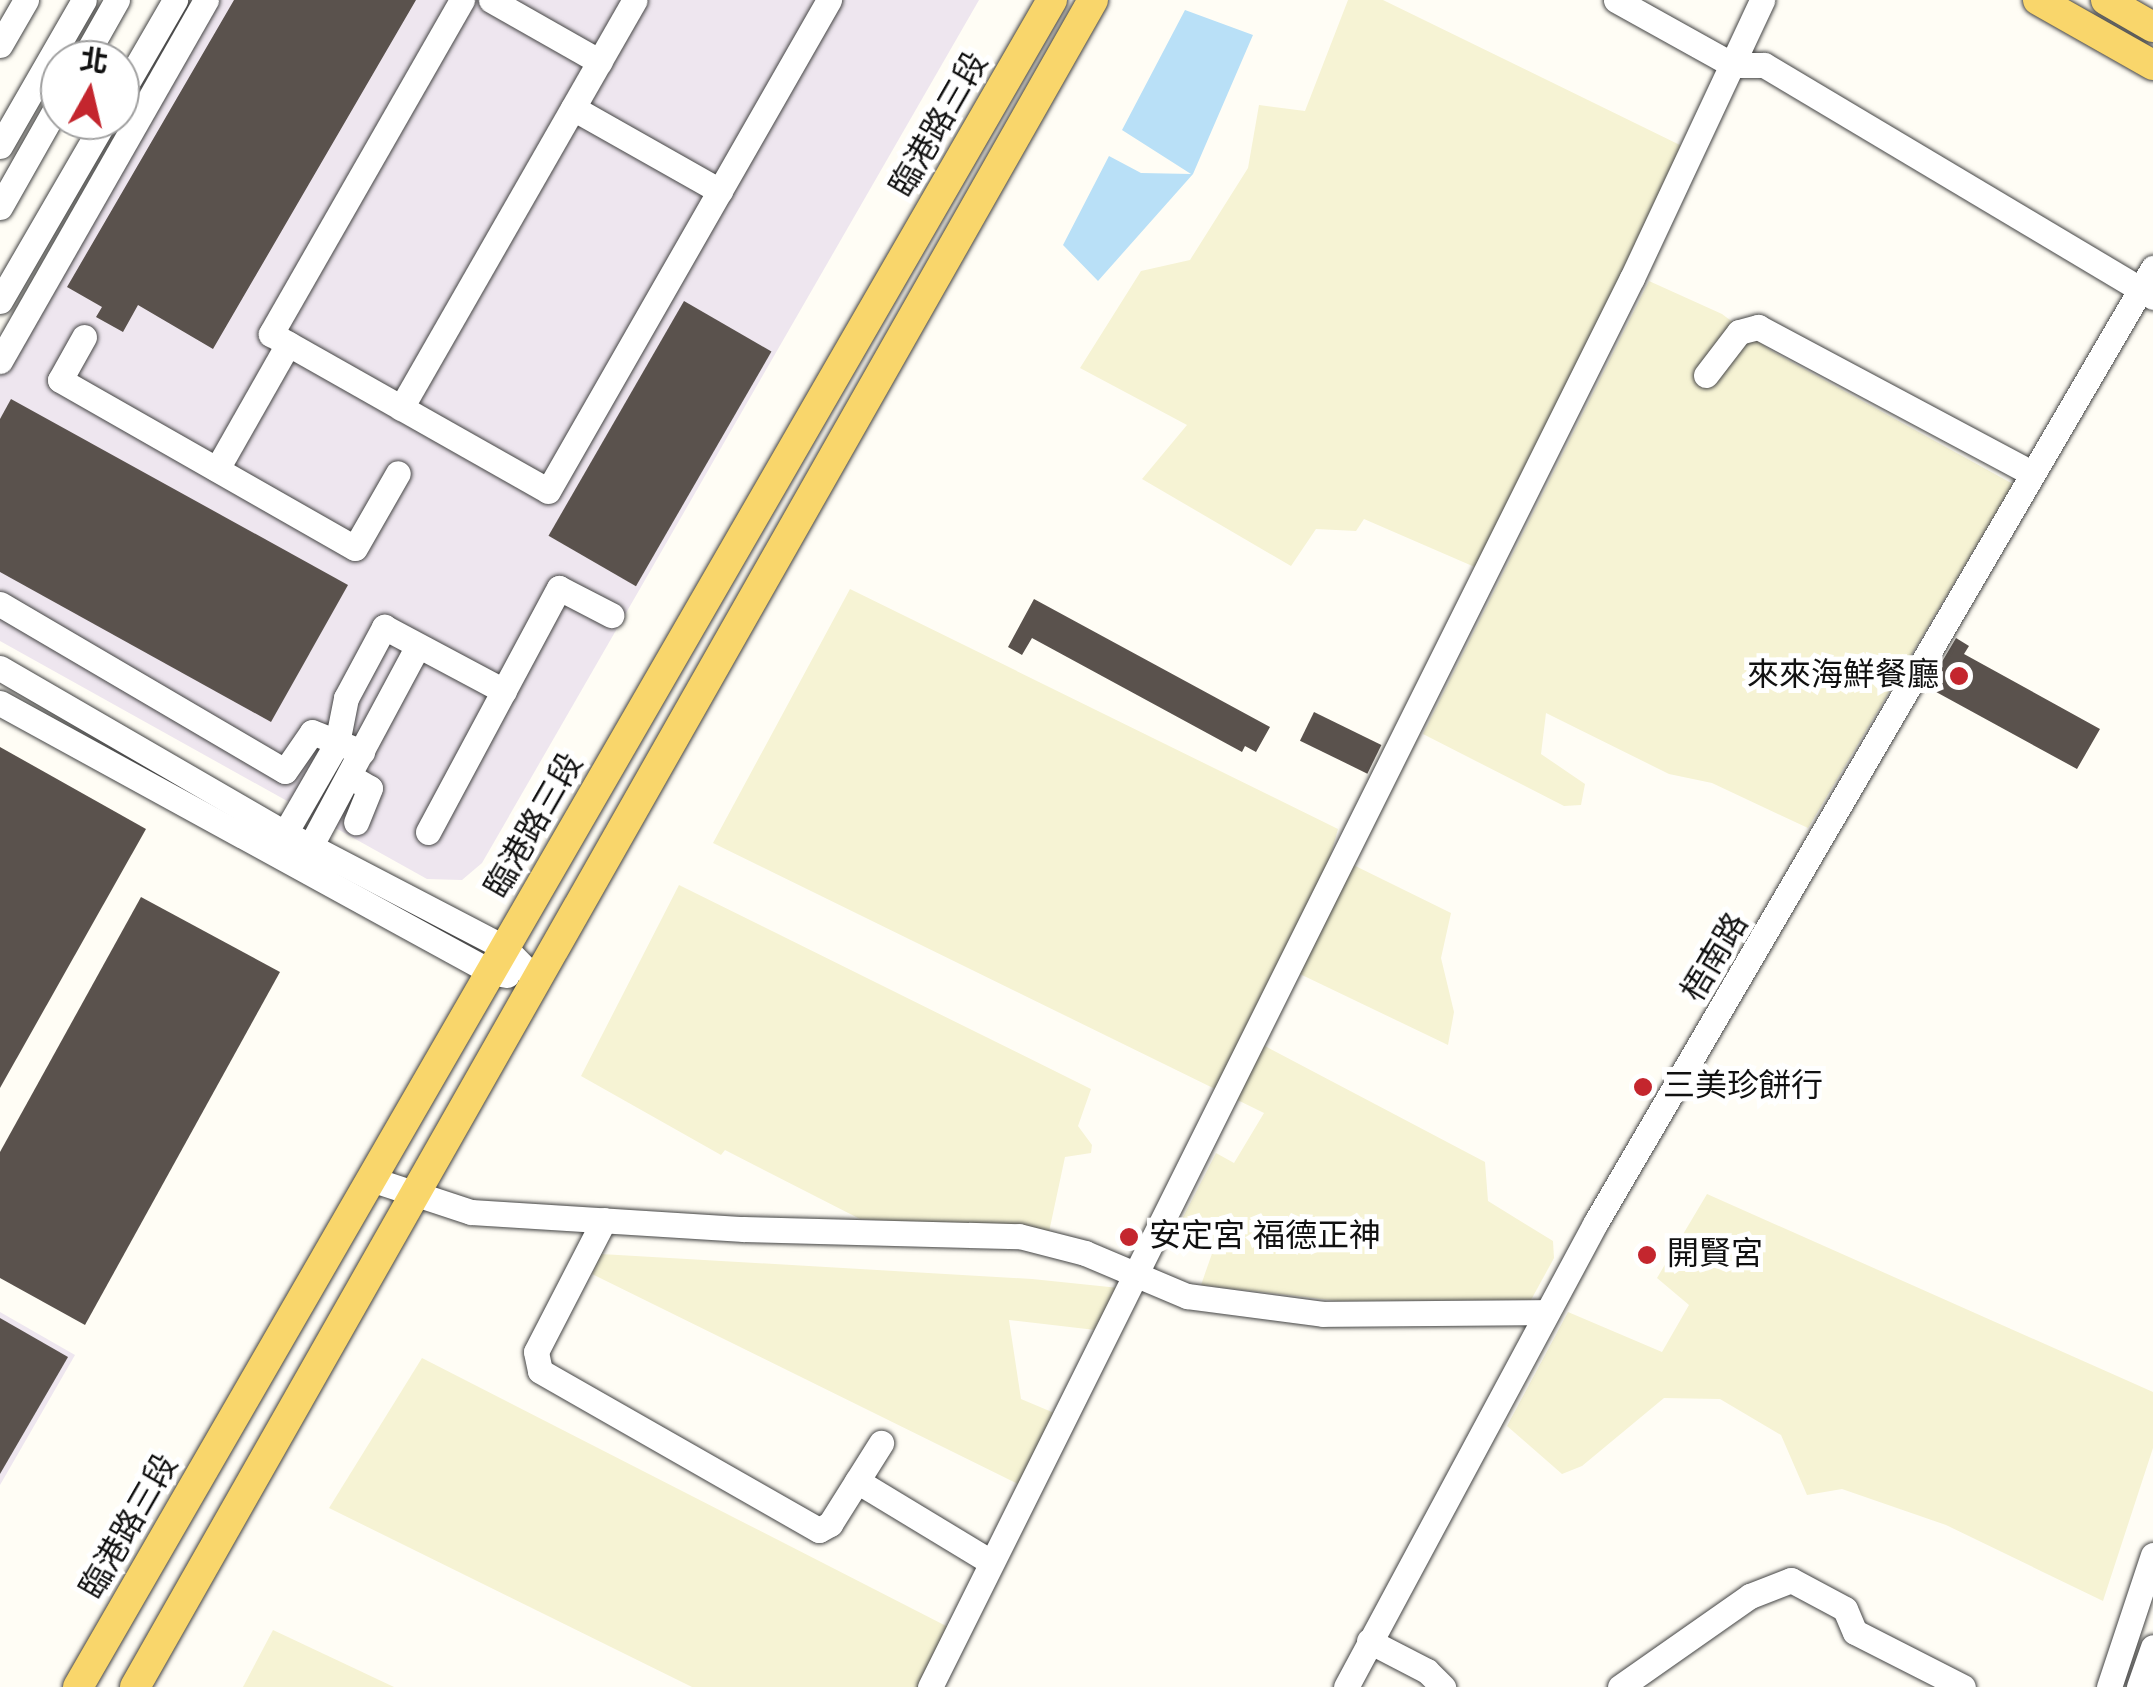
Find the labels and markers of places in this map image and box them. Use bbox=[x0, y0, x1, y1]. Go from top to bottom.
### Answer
place label: 來來海鮮餐廳 bbox=[1747, 657, 1939, 695]
marker: 來來海鮮餐廳 bbox=[1948, 665, 1970, 687]
place label: 三美珍餅行 bbox=[1663, 1068, 1823, 1106]
marker: 三美珍餅行 bbox=[1632, 1076, 1654, 1098]
place label: 安定宮 福德正神 bbox=[1149, 1218, 1381, 1256]
marker: 安定宮 福德正神 bbox=[1118, 1226, 1140, 1248]
place label: 開賢宮 bbox=[1667, 1236, 1763, 1274]
marker: 開賢宮 bbox=[1636, 1244, 1658, 1266]

